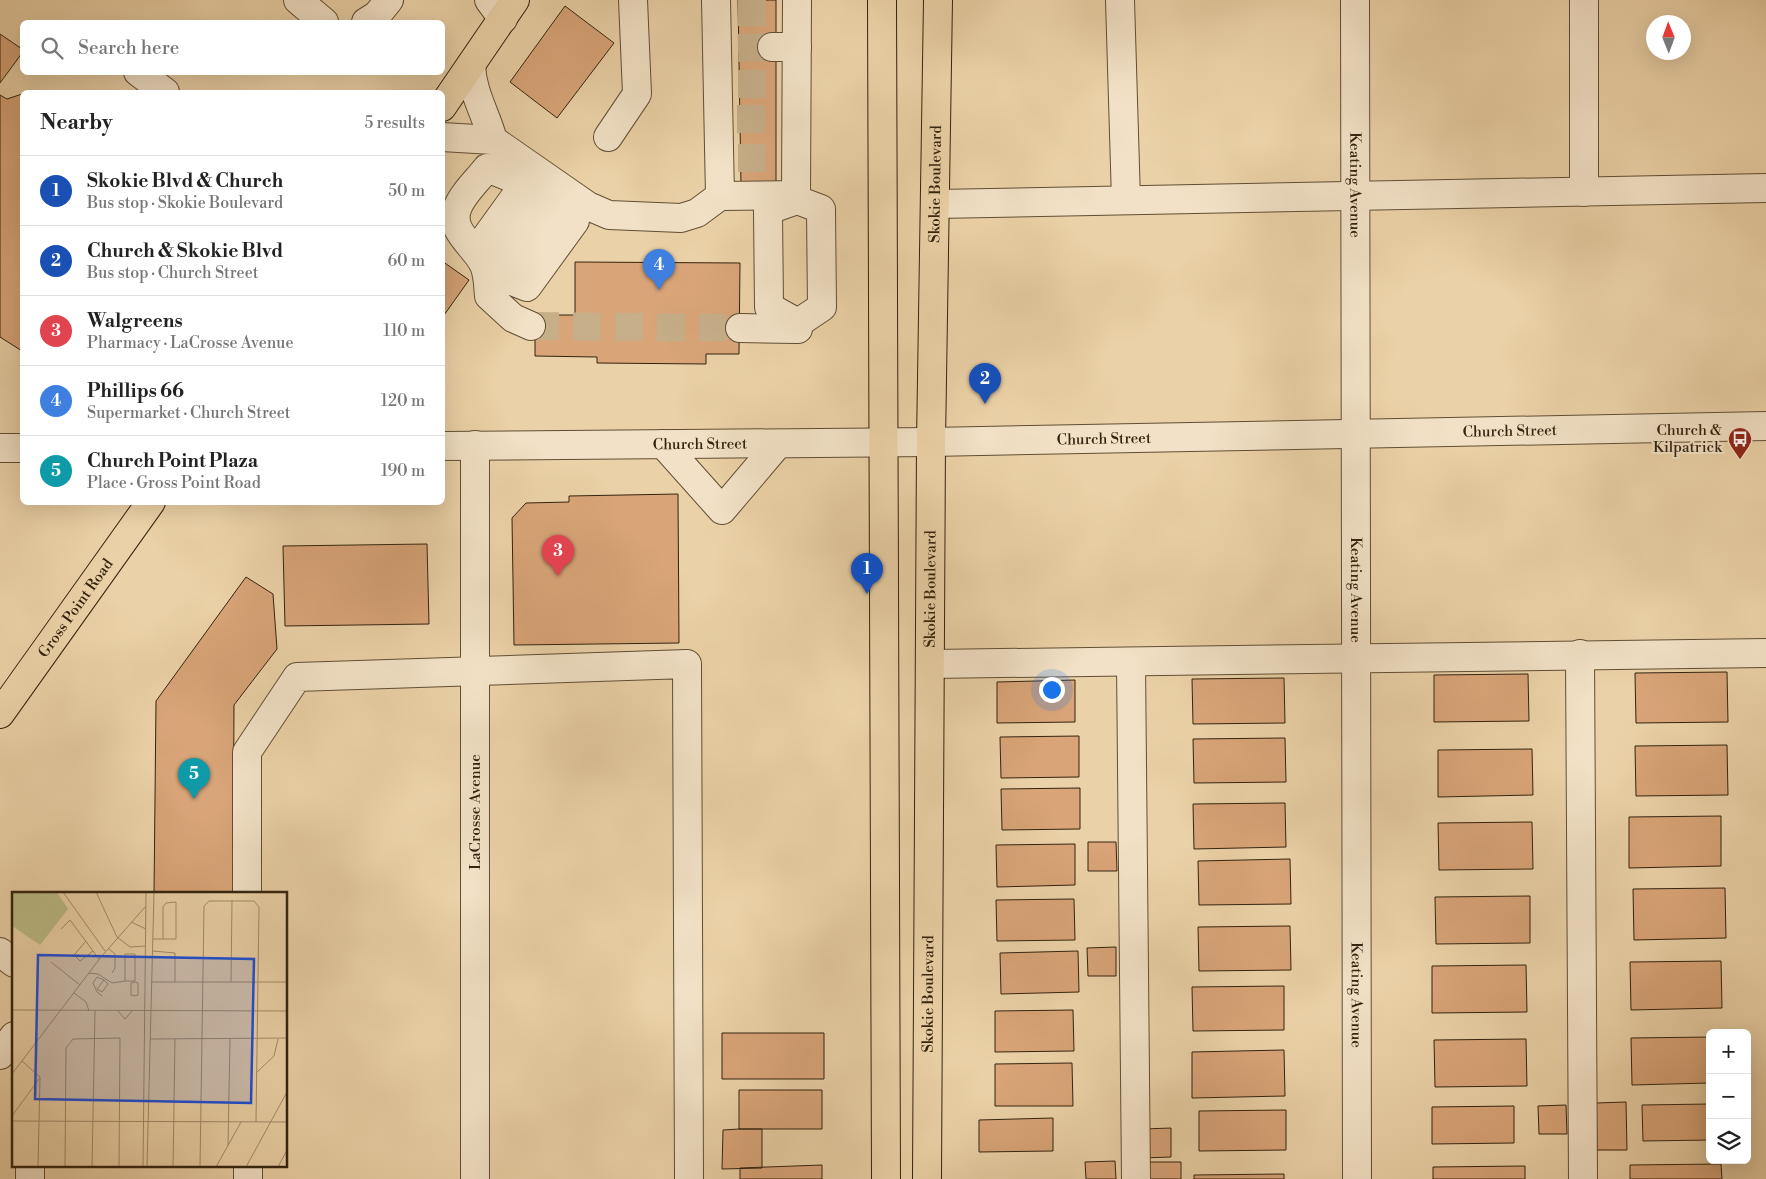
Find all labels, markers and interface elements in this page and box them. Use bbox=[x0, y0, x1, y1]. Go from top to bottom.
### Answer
north arrow bbox=[1646, 15, 1691, 60]
search box bbox=[20, 20, 445, 75]
icon: search bbox=[38, 34, 66, 62]
text: Search here bbox=[78, 36, 179, 60]
text: Nearby bbox=[40, 110, 113, 136]
text: 5 results bbox=[364, 113, 425, 133]
street label: Skokie Boulevard bbox=[925, 125, 946, 243]
street label: Keating Avenue bbox=[1345, 132, 1364, 238]
text: Skokie Blvd & Church bbox=[87, 169, 283, 193]
text: 1 bbox=[52, 181, 60, 201]
text: 50 m bbox=[388, 181, 425, 201]
text: Bus stop · Skokie Boulevard bbox=[87, 193, 283, 213]
text: Church & Skokie Blvd bbox=[87, 239, 283, 263]
pin: 4 bbox=[643, 249, 675, 290]
text: 2 bbox=[51, 251, 61, 271]
text: 60 m bbox=[387, 251, 425, 271]
text: Bus stop · Church Street bbox=[87, 263, 258, 283]
text: Walgreens bbox=[87, 309, 183, 333]
text: 3 bbox=[51, 321, 61, 341]
text: 110 m bbox=[383, 321, 425, 341]
text: Pharmacy · LaCrosse Avenue bbox=[87, 333, 294, 353]
pin: 2 bbox=[969, 363, 1001, 404]
text: Phillips 66 bbox=[87, 379, 184, 403]
text: 4 bbox=[51, 391, 61, 411]
text: 120 m bbox=[381, 391, 425, 411]
text: Supermarket · Church Street bbox=[87, 403, 291, 423]
street label: Church Street bbox=[1462, 421, 1558, 442]
place label: Church & Kilpatrick bbox=[1653, 421, 1723, 457]
bus stop icon: Church & Kilpatrick bbox=[1727, 426, 1753, 460]
street label: Church Street bbox=[1057, 429, 1152, 450]
street label: Church Street bbox=[653, 434, 748, 454]
text: Church Point Plaza bbox=[87, 449, 258, 473]
text: 5 bbox=[51, 461, 61, 481]
text: 190 m bbox=[381, 461, 425, 481]
text: Place · Gross Point Road bbox=[87, 473, 261, 493]
street label: Skokie Boulevard bbox=[921, 530, 941, 648]
pin: 3 bbox=[542, 535, 574, 576]
street label: Keating Avenue bbox=[1346, 537, 1365, 643]
pin: 1 bbox=[851, 553, 883, 594]
street label: Gross Point Road bbox=[34, 555, 118, 662]
your location bbox=[1039, 677, 1065, 703]
street label: LaCrosse Avenue bbox=[466, 754, 485, 870]
pin: 5 bbox=[178, 758, 210, 799]
inset map bbox=[12, 892, 288, 1166]
street label: Skokie Boulevard bbox=[919, 935, 938, 1053]
street label: Keating Avenue bbox=[1347, 942, 1366, 1048]
map controls bbox=[1706, 1029, 1751, 1164]
button: + bbox=[1706, 1029, 1751, 1074]
button: − bbox=[1706, 1074, 1751, 1119]
button: layers bbox=[1706, 1119, 1751, 1164]

